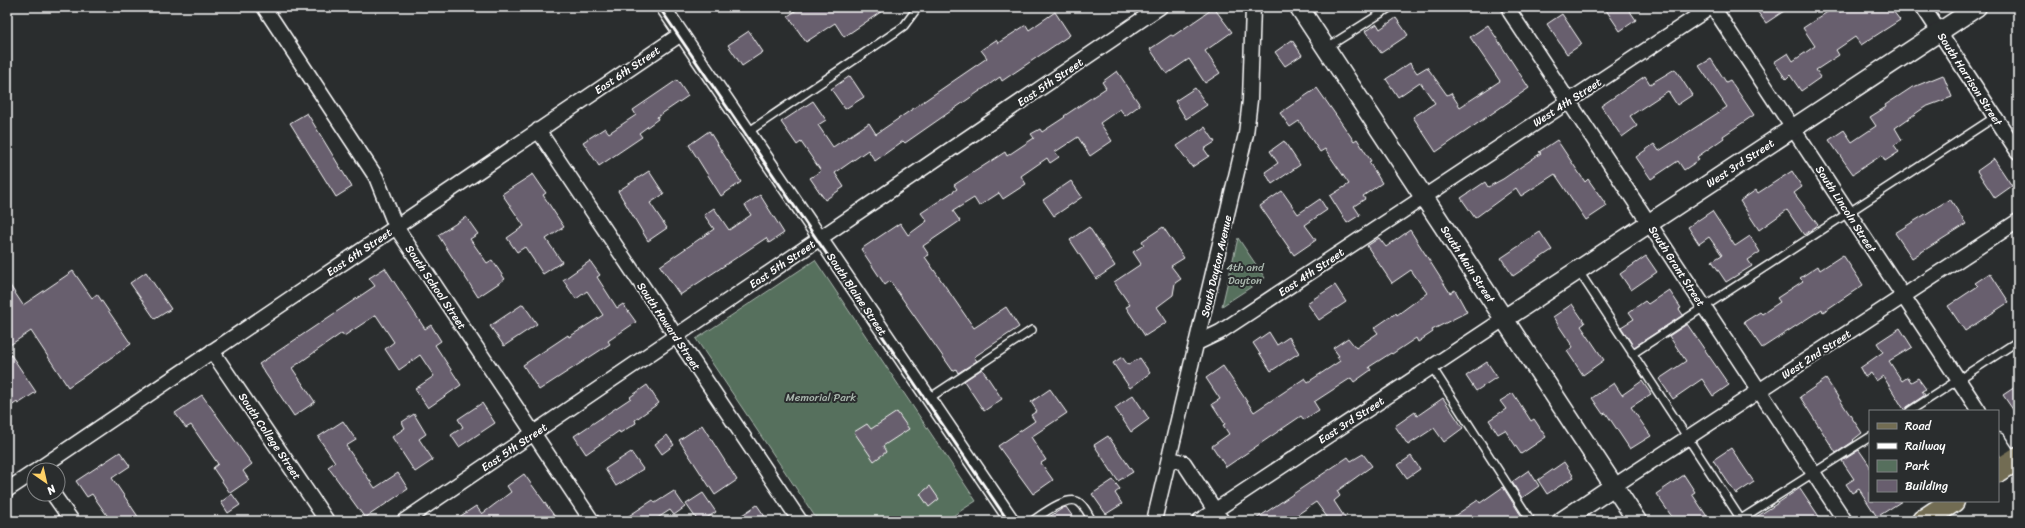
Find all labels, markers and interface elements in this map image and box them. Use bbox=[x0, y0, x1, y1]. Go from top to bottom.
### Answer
street label: South Harrison Street bbox=[1932, 29, 2007, 130]
street label: East 6th Street bbox=[590, 41, 664, 100]
street label: East 5th Street bbox=[1013, 53, 1087, 112]
street label: West 4th Street bbox=[1529, 73, 1606, 132]
street label: West 3rd Street bbox=[1702, 134, 1778, 193]
street label: South Lincoln Street bbox=[1810, 162, 1881, 257]
street label: South Dayton Avenue bbox=[1196, 213, 1238, 319]
street label: South Main Street bbox=[1435, 222, 1500, 307]
street label: South Grant Street bbox=[1643, 222, 1710, 311]
street label: East 6th Street bbox=[322, 223, 396, 282]
street label: East 5th Street bbox=[745, 235, 819, 294]
street label: South School Street bbox=[400, 241, 471, 334]
street label: East 4th Street bbox=[1274, 243, 1349, 302]
street label: South Blaine Street bbox=[822, 249, 892, 340]
park label: 4th and Dayton bbox=[1226, 258, 1265, 290]
street label: South Howard Street bbox=[632, 278, 705, 375]
street label: West 2nd Street bbox=[1777, 325, 1855, 384]
park label: Memorial Park bbox=[786, 388, 856, 407]
street label: South College Street bbox=[233, 389, 306, 484]
street label: East 3rd Street bbox=[1314, 392, 1388, 449]
legend bbox=[1869, 410, 1999, 502]
text: Road bbox=[1905, 415, 1932, 437]
street label: East 5th Street bbox=[477, 418, 551, 477]
text: Railway bbox=[1905, 435, 1946, 457]
text: Park bbox=[1905, 455, 1930, 477]
north arrow bbox=[26, 462, 66, 502]
text: Building bbox=[1905, 475, 1948, 497]
text: N bbox=[43, 479, 61, 500]

